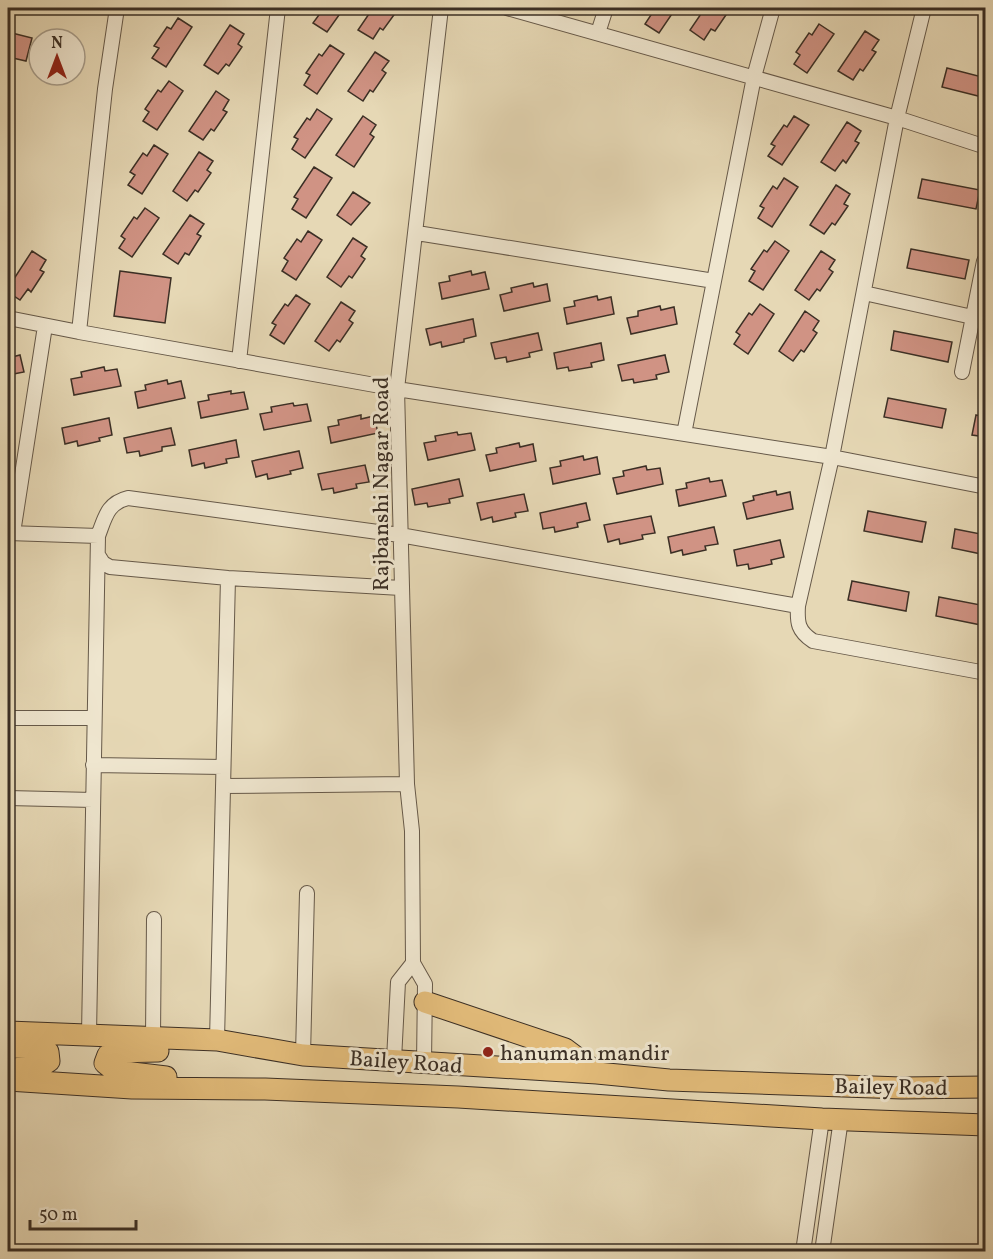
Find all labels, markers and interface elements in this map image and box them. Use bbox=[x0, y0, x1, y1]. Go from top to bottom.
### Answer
north arrow bbox=[27, 27, 87, 87]
text: N bbox=[51, 33, 63, 55]
street label: Rajbanshi Nagar Road bbox=[367, 377, 398, 591]
place label: hanuman mandir bbox=[500, 1039, 669, 1070]
street label: Bailey Road bbox=[348, 1044, 463, 1083]
marker: hanuman mandir bbox=[481, 1045, 495, 1059]
street label: Bailey Road bbox=[834, 1072, 948, 1105]
scale bar bbox=[30, 1193, 136, 1231]
text: 50 m bbox=[39, 1203, 78, 1228]

